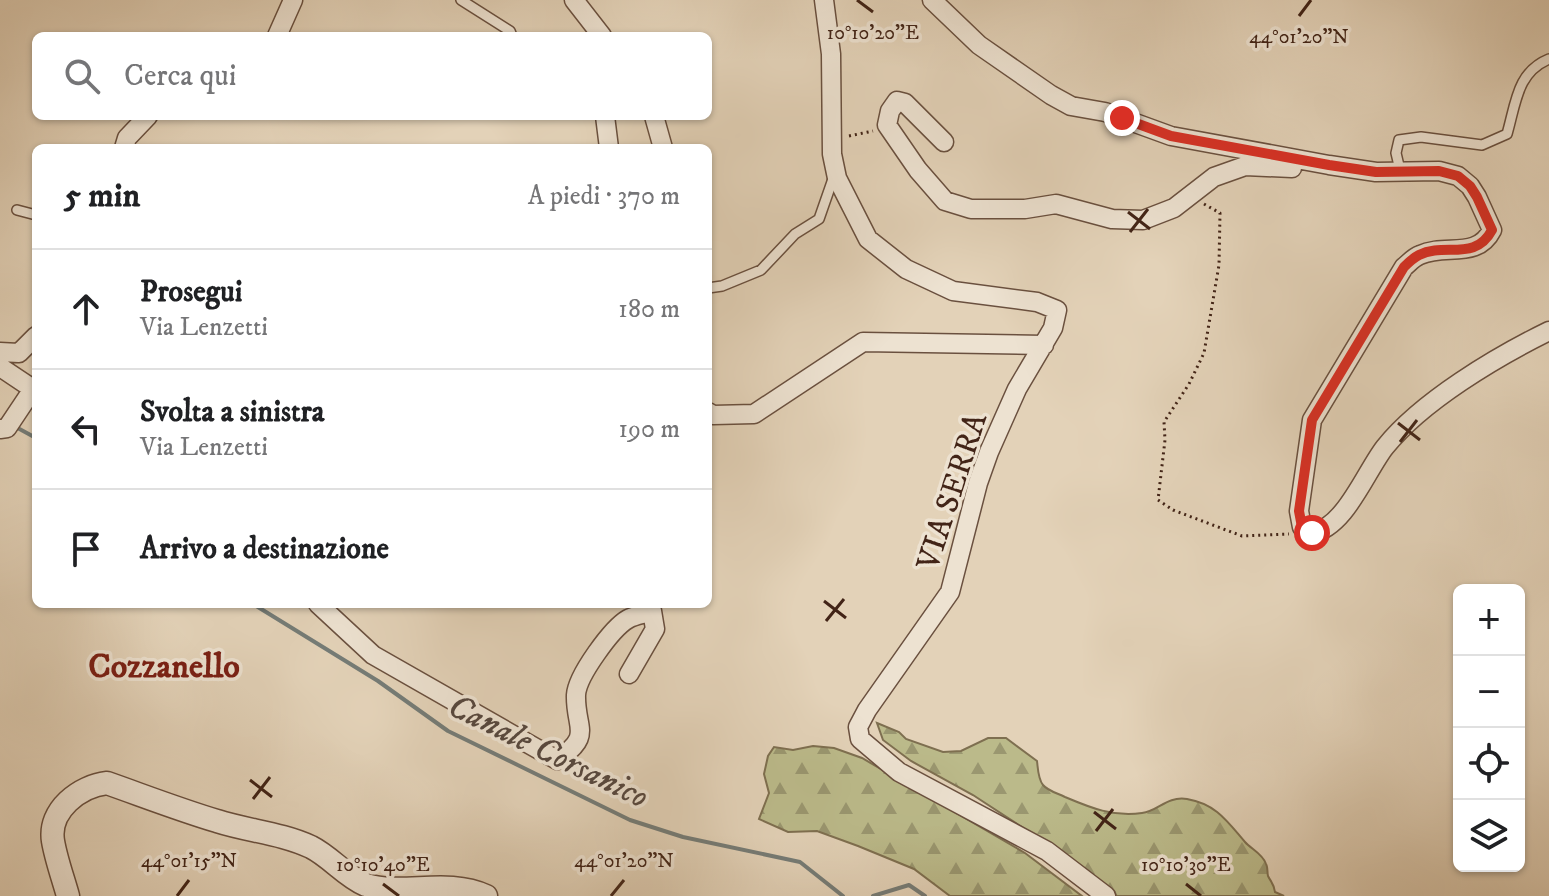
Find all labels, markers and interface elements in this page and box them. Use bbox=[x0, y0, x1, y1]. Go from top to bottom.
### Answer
text: 10°10'20"E bbox=[827, 21, 919, 46]
text: 44°01'20"N bbox=[1249, 25, 1349, 50]
search box bbox=[32, 32, 712, 120]
icon: search bbox=[60, 54, 104, 98]
text: Cerca qui bbox=[124, 58, 237, 95]
route end bbox=[1104, 100, 1140, 136]
text: 5 min bbox=[64, 175, 140, 217]
text: A piedi · 370 m bbox=[528, 180, 680, 213]
text: Prosegui bbox=[140, 274, 242, 311]
icon: ahead bbox=[64, 287, 108, 331]
text: 180 m bbox=[618, 293, 680, 326]
text: Via Lenzetti bbox=[140, 311, 268, 344]
text: Svolta a sinistra bbox=[140, 394, 325, 431]
icon: left bbox=[64, 407, 108, 451]
street label: VIA SERRA bbox=[908, 407, 997, 576]
text: 190 m bbox=[618, 413, 680, 446]
text: Via Lenzetti bbox=[140, 431, 268, 464]
route start bbox=[1294, 515, 1330, 551]
icon: arrive bbox=[64, 527, 108, 571]
text: Arrivo a destinazione bbox=[140, 531, 389, 568]
map controls bbox=[1453, 584, 1525, 872]
button: + bbox=[1453, 584, 1525, 656]
district label: Cozzanello bbox=[88, 646, 240, 688]
button: − bbox=[1453, 656, 1525, 728]
water label: Canale Corsanico bbox=[441, 685, 655, 818]
button: locate bbox=[1453, 728, 1525, 800]
button: layers bbox=[1453, 800, 1525, 872]
text: 44°01'15"N bbox=[141, 849, 237, 874]
text: 44°01'20"N bbox=[574, 849, 674, 874]
text: 10°10'40"E bbox=[336, 853, 430, 878]
text: 10°10'30"E bbox=[1141, 853, 1231, 878]

